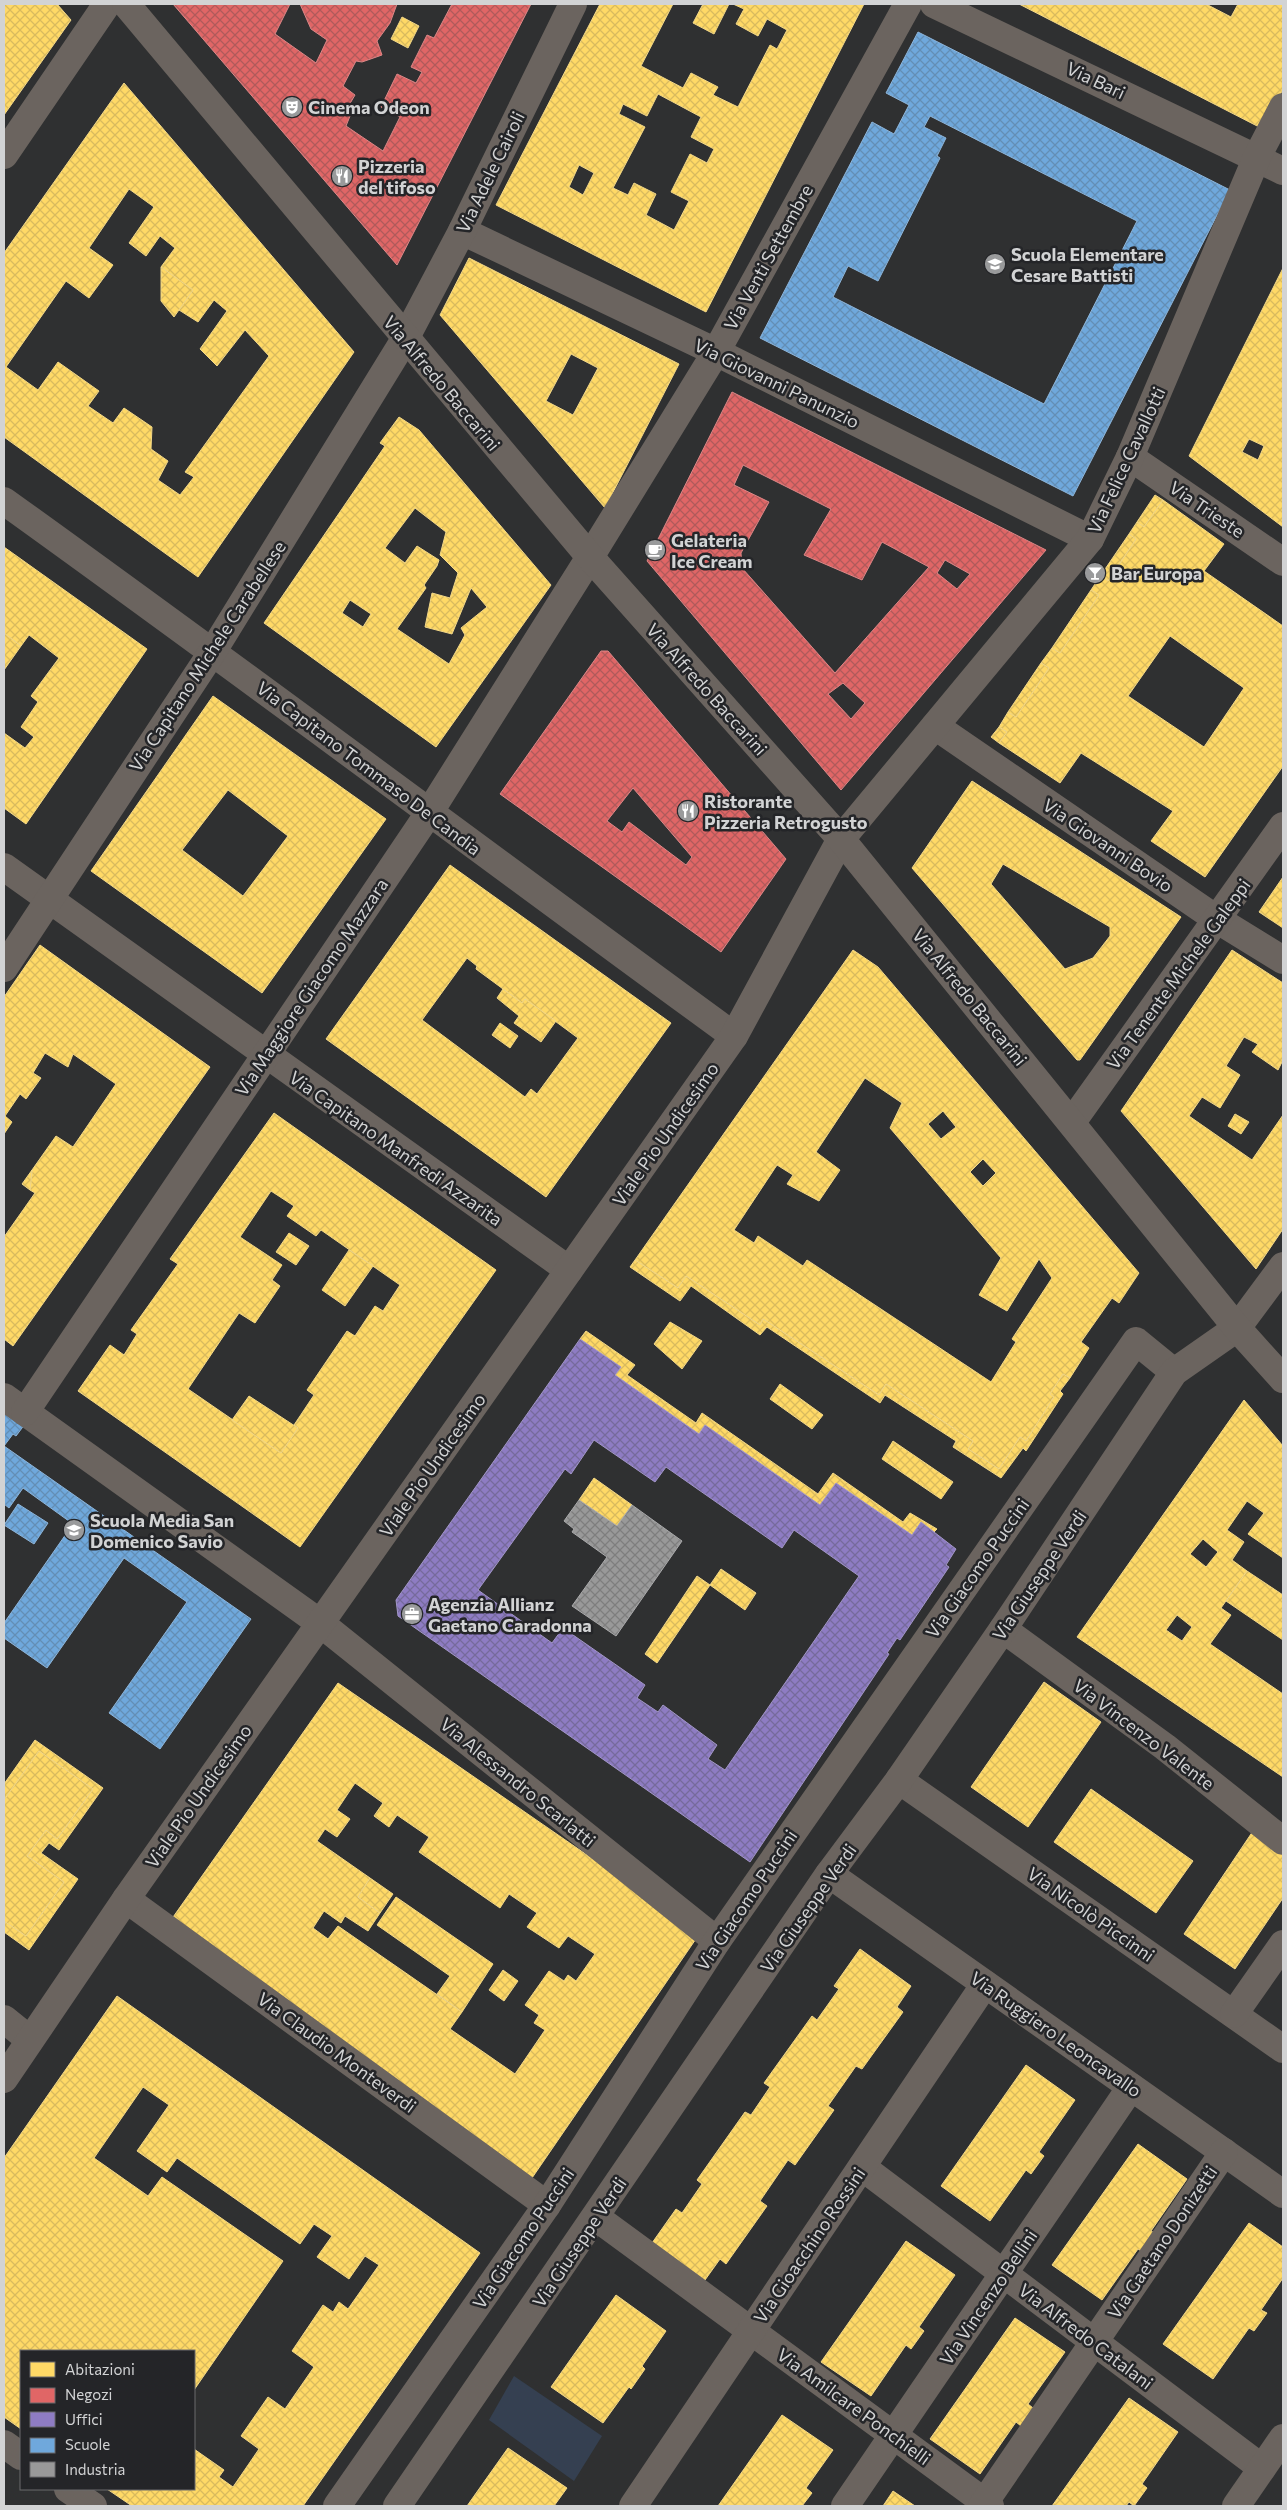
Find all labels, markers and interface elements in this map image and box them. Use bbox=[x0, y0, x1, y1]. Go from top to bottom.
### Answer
street label: Via Bari bbox=[1063, 57, 1129, 103]
theatre icon: Cinema Odeon bbox=[280, 95, 304, 119]
place label: Cinema Odeon bbox=[308, 96, 430, 118]
street label: Via Adele Cairoli bbox=[451, 108, 529, 236]
place label: Pizzeria del tifoso bbox=[358, 155, 436, 198]
restaurant icon: Pizzeria del tifoso bbox=[330, 164, 354, 188]
street label: Via Venti Settembre bbox=[719, 180, 817, 334]
place label: Scuola Elementare Cesare Battisti bbox=[1011, 243, 1164, 286]
school or university icon: Scuola Elementare Cesare Battisti bbox=[983, 252, 1007, 276]
street label: Via Alfredo Baccarini bbox=[379, 311, 505, 455]
street label: Via Giovanni Panunzio bbox=[691, 333, 863, 433]
street label: Via Felice Cavallotti bbox=[1082, 383, 1170, 537]
street label: Via Trieste bbox=[1165, 476, 1249, 542]
place label: Gelateria Ice Cream bbox=[671, 529, 752, 572]
street label: Via Capitano Michele Carabellese bbox=[124, 536, 290, 776]
cafe icon: Gelateria Ice Cream bbox=[643, 538, 667, 562]
bar icon: Bar Europa bbox=[1083, 561, 1107, 585]
place label: Bar Europa bbox=[1111, 562, 1202, 584]
street label: Via Alfredo Baccarini bbox=[642, 618, 772, 760]
street label: Via Capitano Tommaso De Candia bbox=[253, 676, 485, 860]
place label: Ristorante Pizzeria Retrogusto bbox=[704, 790, 868, 833]
street label: Via Giovanni Bovio bbox=[1039, 793, 1177, 897]
restaurant icon: Ristorante Pizzeria Retrogusto bbox=[676, 799, 700, 823]
street label: Via Maggiore Giacomo Mazzara bbox=[230, 874, 392, 1100]
street label: Via Tenente Michele Galeppi bbox=[1101, 874, 1255, 1074]
street label: Via Alfredo Baccarini bbox=[908, 924, 1032, 1070]
street label: Viale Pio Undicesimo bbox=[607, 1058, 723, 1210]
street label: Via Capitano Manfredi Azzarita bbox=[285, 1066, 507, 1230]
street label: Viale Pio Undicesimo bbox=[374, 1389, 490, 1541]
street label: Via Giacomo Puccini bbox=[921, 1494, 1033, 1642]
street label: Via Giuseppe Verdi bbox=[987, 1506, 1091, 1644]
place label: Scuola Media San Domenico Savio bbox=[90, 1509, 234, 1552]
school or university icon: Scuola Media San Domenico Savio bbox=[62, 1518, 86, 1542]
place label: Agenzia Allianz Gaetano Caradonna bbox=[428, 1593, 592, 1636]
office icon: Agenzia Allianz Gaetano Caradonna bbox=[400, 1602, 424, 1626]
street label: Via Vincenzo Valente bbox=[1069, 1674, 1219, 1794]
street label: Via Alessandro Scarlatti bbox=[436, 1713, 600, 1851]
street label: Viale Pio Undicesimo bbox=[140, 1720, 256, 1872]
street label: Via Giacomo Puccini bbox=[691, 1825, 801, 1975]
street label: Via Giuseppe Verdi bbox=[755, 1839, 861, 1977]
street label: Via Nicolò Piccinni bbox=[1023, 1862, 1159, 1966]
street label: Via Ruggiero Leoncavallo bbox=[966, 1967, 1146, 2101]
street label: Via Claudio Monteverdi bbox=[253, 1987, 421, 2117]
street label: Via Gaetano Donizetti bbox=[1103, 2161, 1221, 2323]
street label: Via Giacomo Puccini bbox=[468, 2163, 578, 2313]
street label: Via Gioacchino Rossini bbox=[749, 2163, 869, 2327]
street label: Via Giuseppe Verdi bbox=[527, 2173, 631, 2311]
street label: Via Vincenzo Bellini bbox=[934, 2225, 1042, 2369]
street label: Via Alfredo Catalani bbox=[1015, 2278, 1157, 2394]
street label: Via Amilcare Ponchielli bbox=[773, 2343, 935, 2469]
legend bbox=[20, 2350, 195, 2490]
text: Abitazioni bbox=[65, 2360, 135, 2378]
text: Negozi bbox=[65, 2385, 112, 2403]
text: Uffici bbox=[65, 2410, 103, 2428]
text: Scuole bbox=[65, 2435, 110, 2453]
text: Industria bbox=[65, 2460, 125, 2478]

